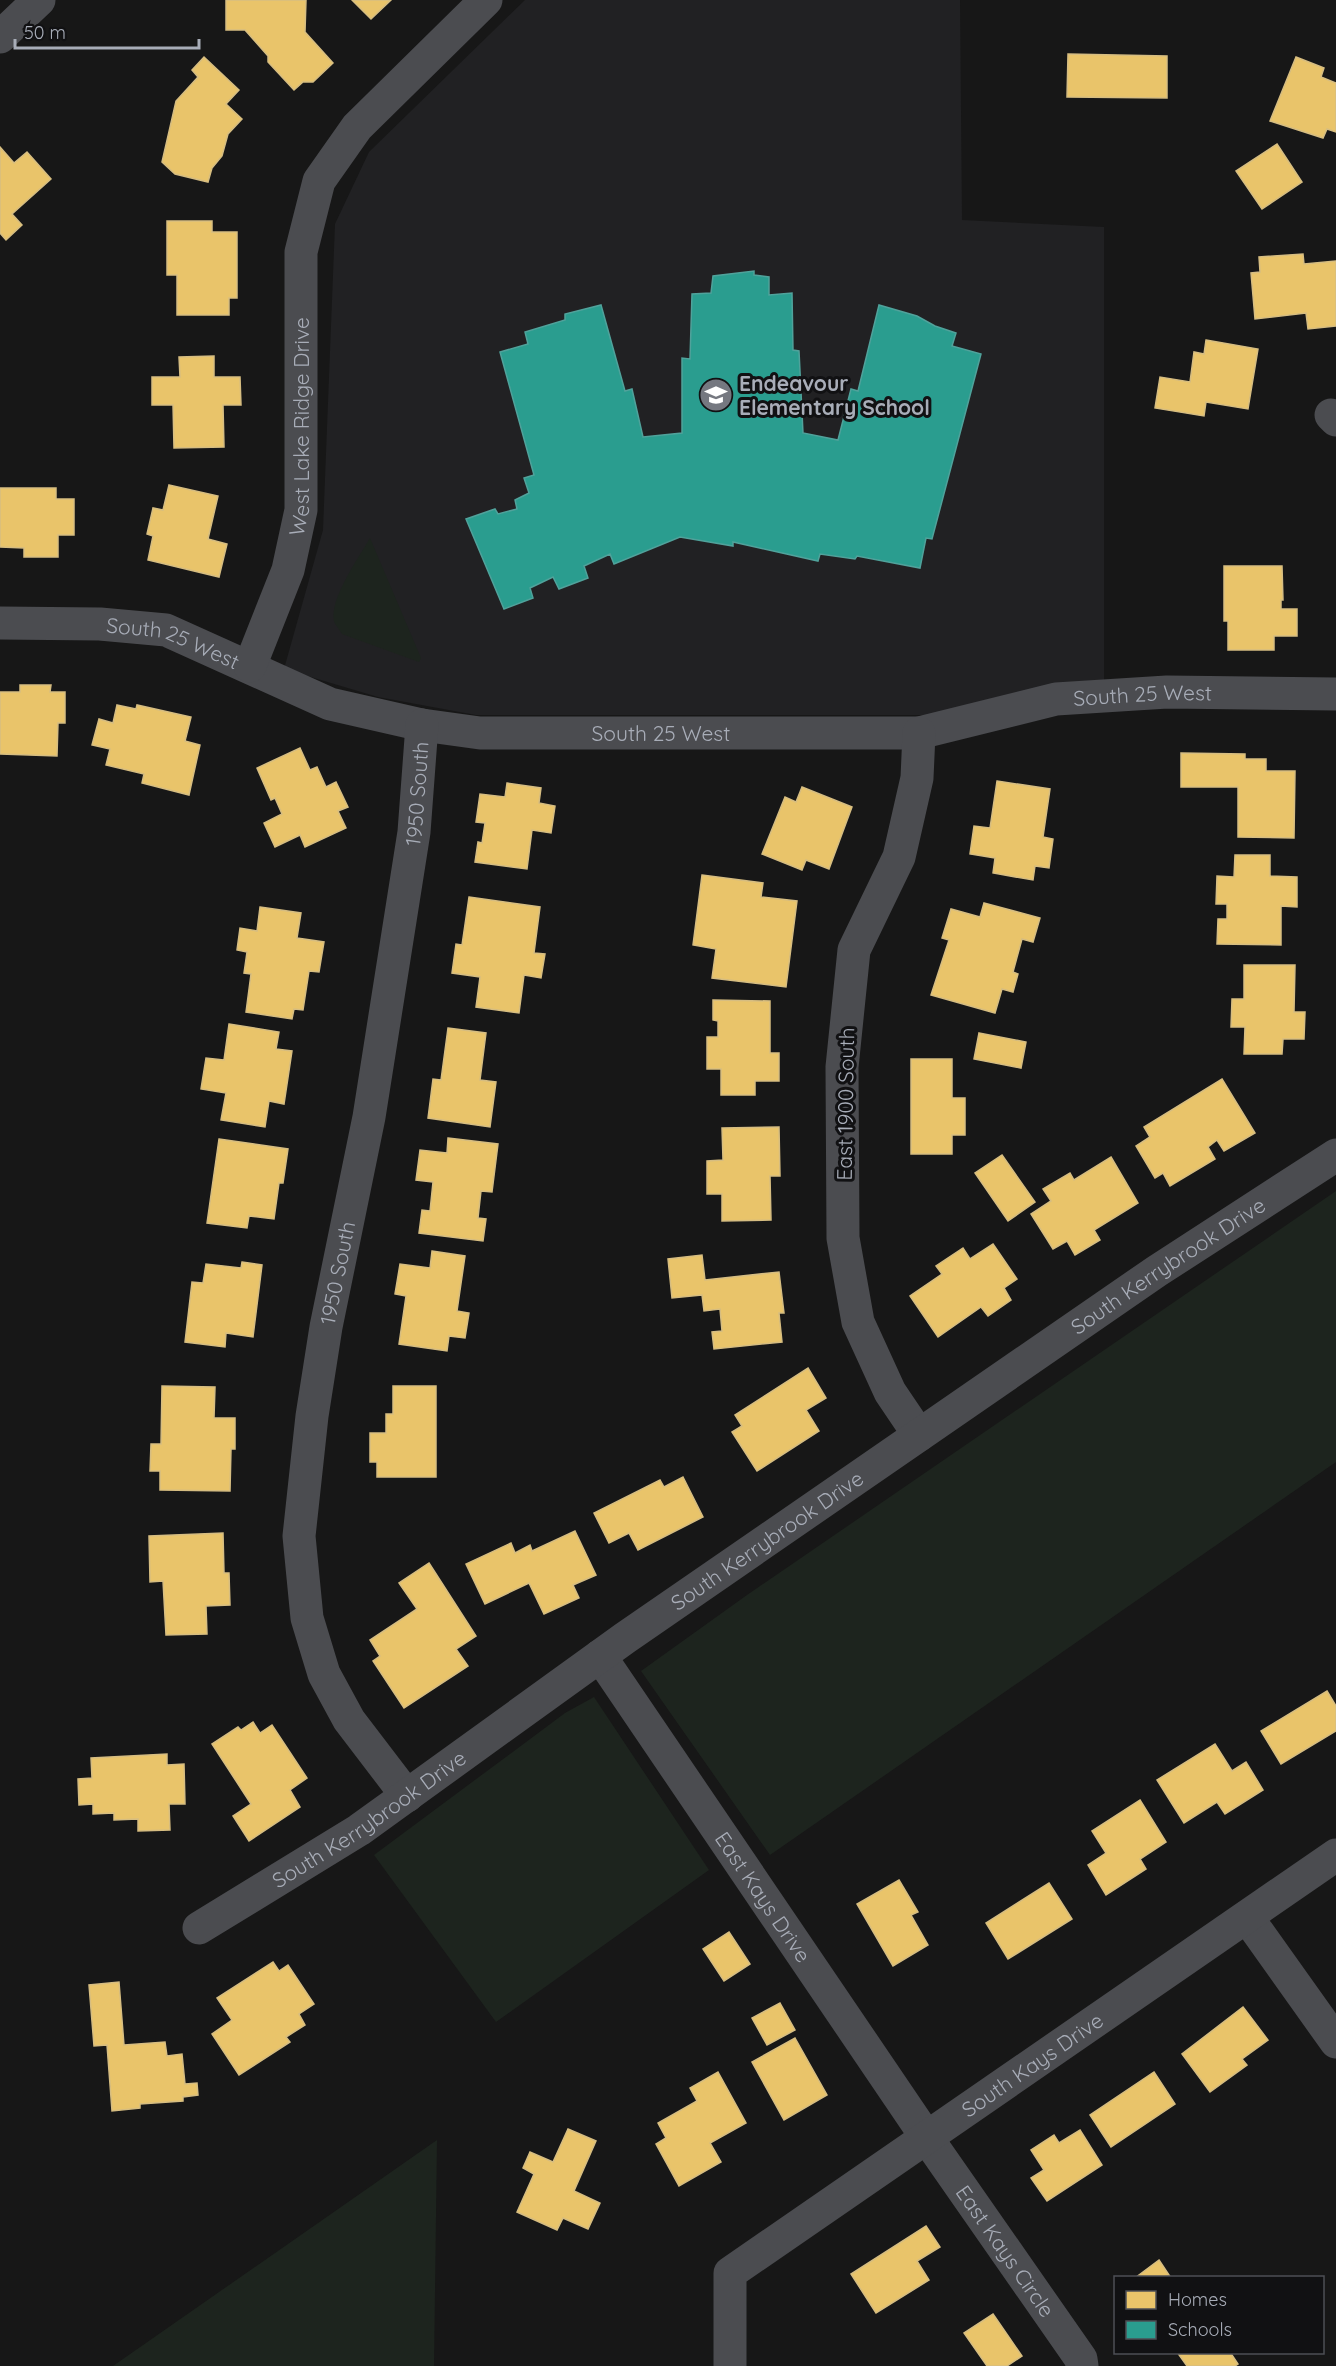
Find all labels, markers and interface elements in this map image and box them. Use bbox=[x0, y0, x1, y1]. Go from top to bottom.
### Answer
scale bar bbox=[15, 12, 200, 50]
text: 50 m bbox=[24, 21, 66, 44]
street label: West Lake Ridge Drive bbox=[283, 317, 315, 538]
place label: Endeavour Elementary School bbox=[739, 370, 930, 420]
school or university icon: Endeavour Elementary School bbox=[698, 377, 734, 413]
street label: South 25 West bbox=[105, 612, 244, 674]
street label: South 25 West bbox=[1072, 679, 1212, 711]
street label: South 25 West bbox=[591, 720, 730, 746]
street label: 1950 South bbox=[399, 740, 434, 848]
street label: East 1900 South bbox=[831, 1027, 859, 1181]
street label: South Kerrybrook Drive bbox=[1066, 1191, 1270, 1340]
street label: 1950 South bbox=[314, 1219, 360, 1327]
street label: South Kerrybrook Drive bbox=[665, 1465, 868, 1616]
street label: South Kerrybrook Drive bbox=[267, 1744, 471, 1893]
street label: East Kays Drive bbox=[710, 1827, 817, 1967]
street label: South Kays Drive bbox=[956, 2007, 1108, 2122]
street label: East Kays Circle bbox=[951, 2180, 1061, 2322]
legend bbox=[1114, 2276, 1324, 2354]
text: Homes bbox=[1168, 2288, 1227, 2311]
text: Schools bbox=[1168, 2318, 1232, 2341]

